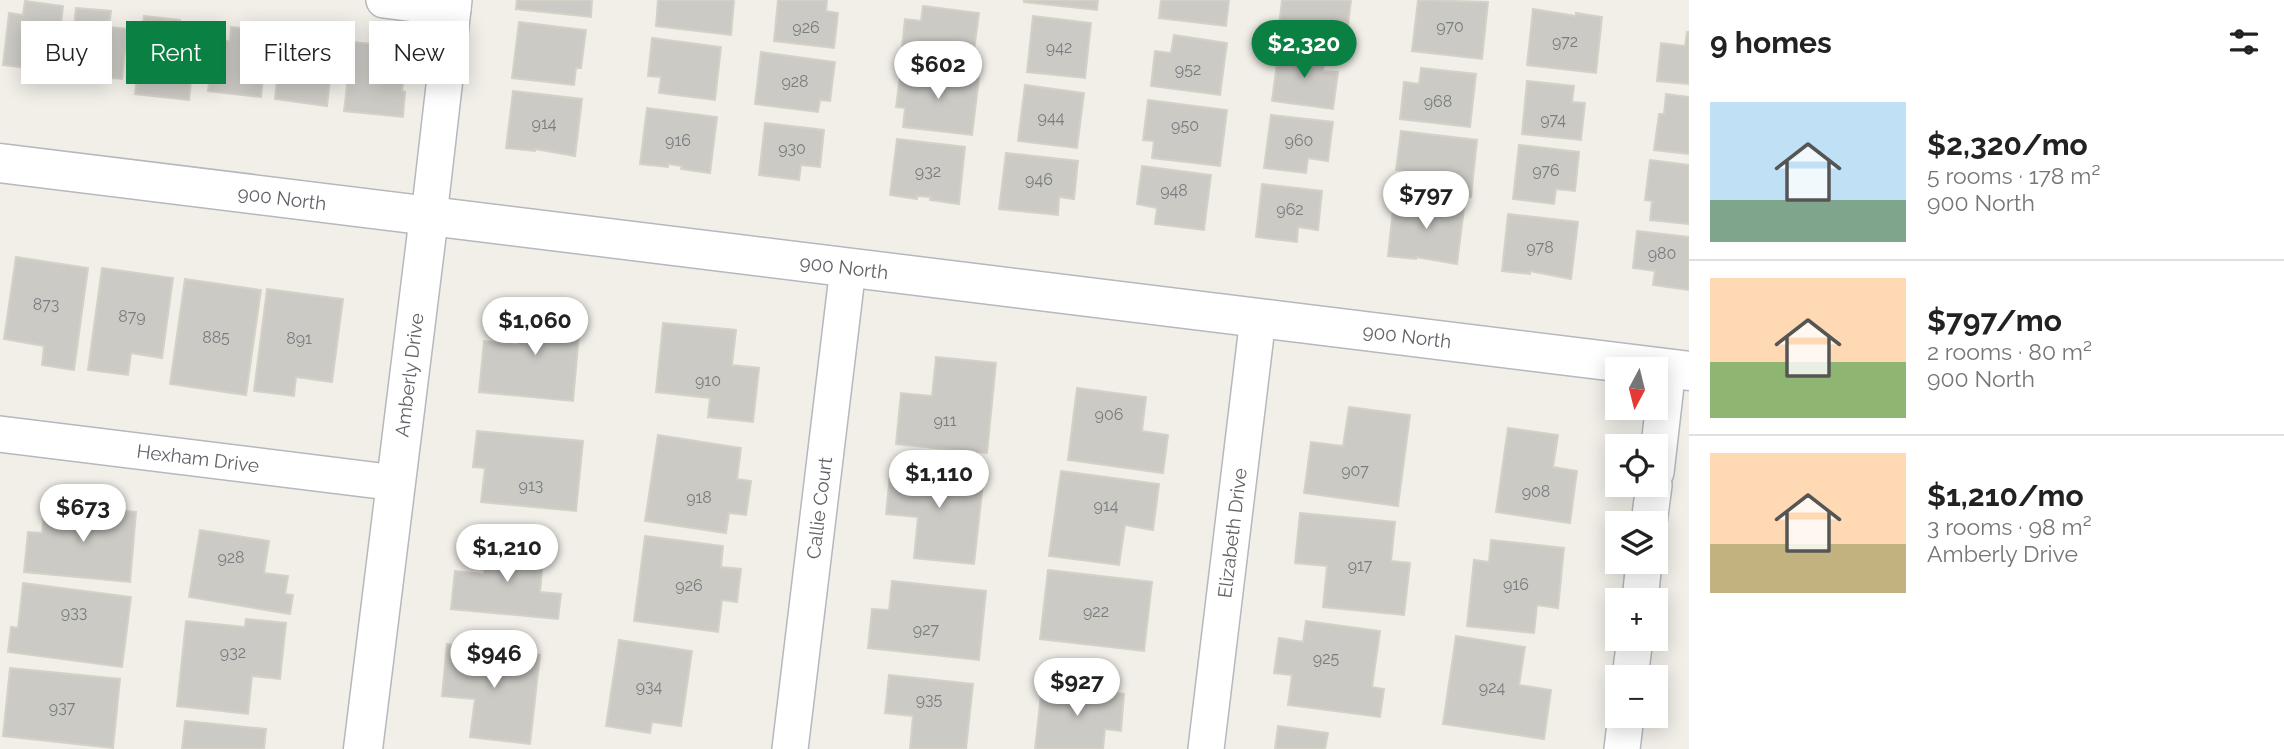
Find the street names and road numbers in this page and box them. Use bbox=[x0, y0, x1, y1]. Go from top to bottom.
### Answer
street label: 900 North bbox=[236, 182, 328, 214]
street label: 900 North bbox=[798, 251, 890, 283]
street label: Amberly Drive bbox=[390, 312, 428, 438]
street label: 900 North bbox=[1361, 320, 1453, 352]
street label: Hexham Drive bbox=[135, 440, 261, 476]
street label: Callie Court bbox=[802, 455, 836, 560]
street label: Elizabeth Drive bbox=[1213, 467, 1251, 599]

